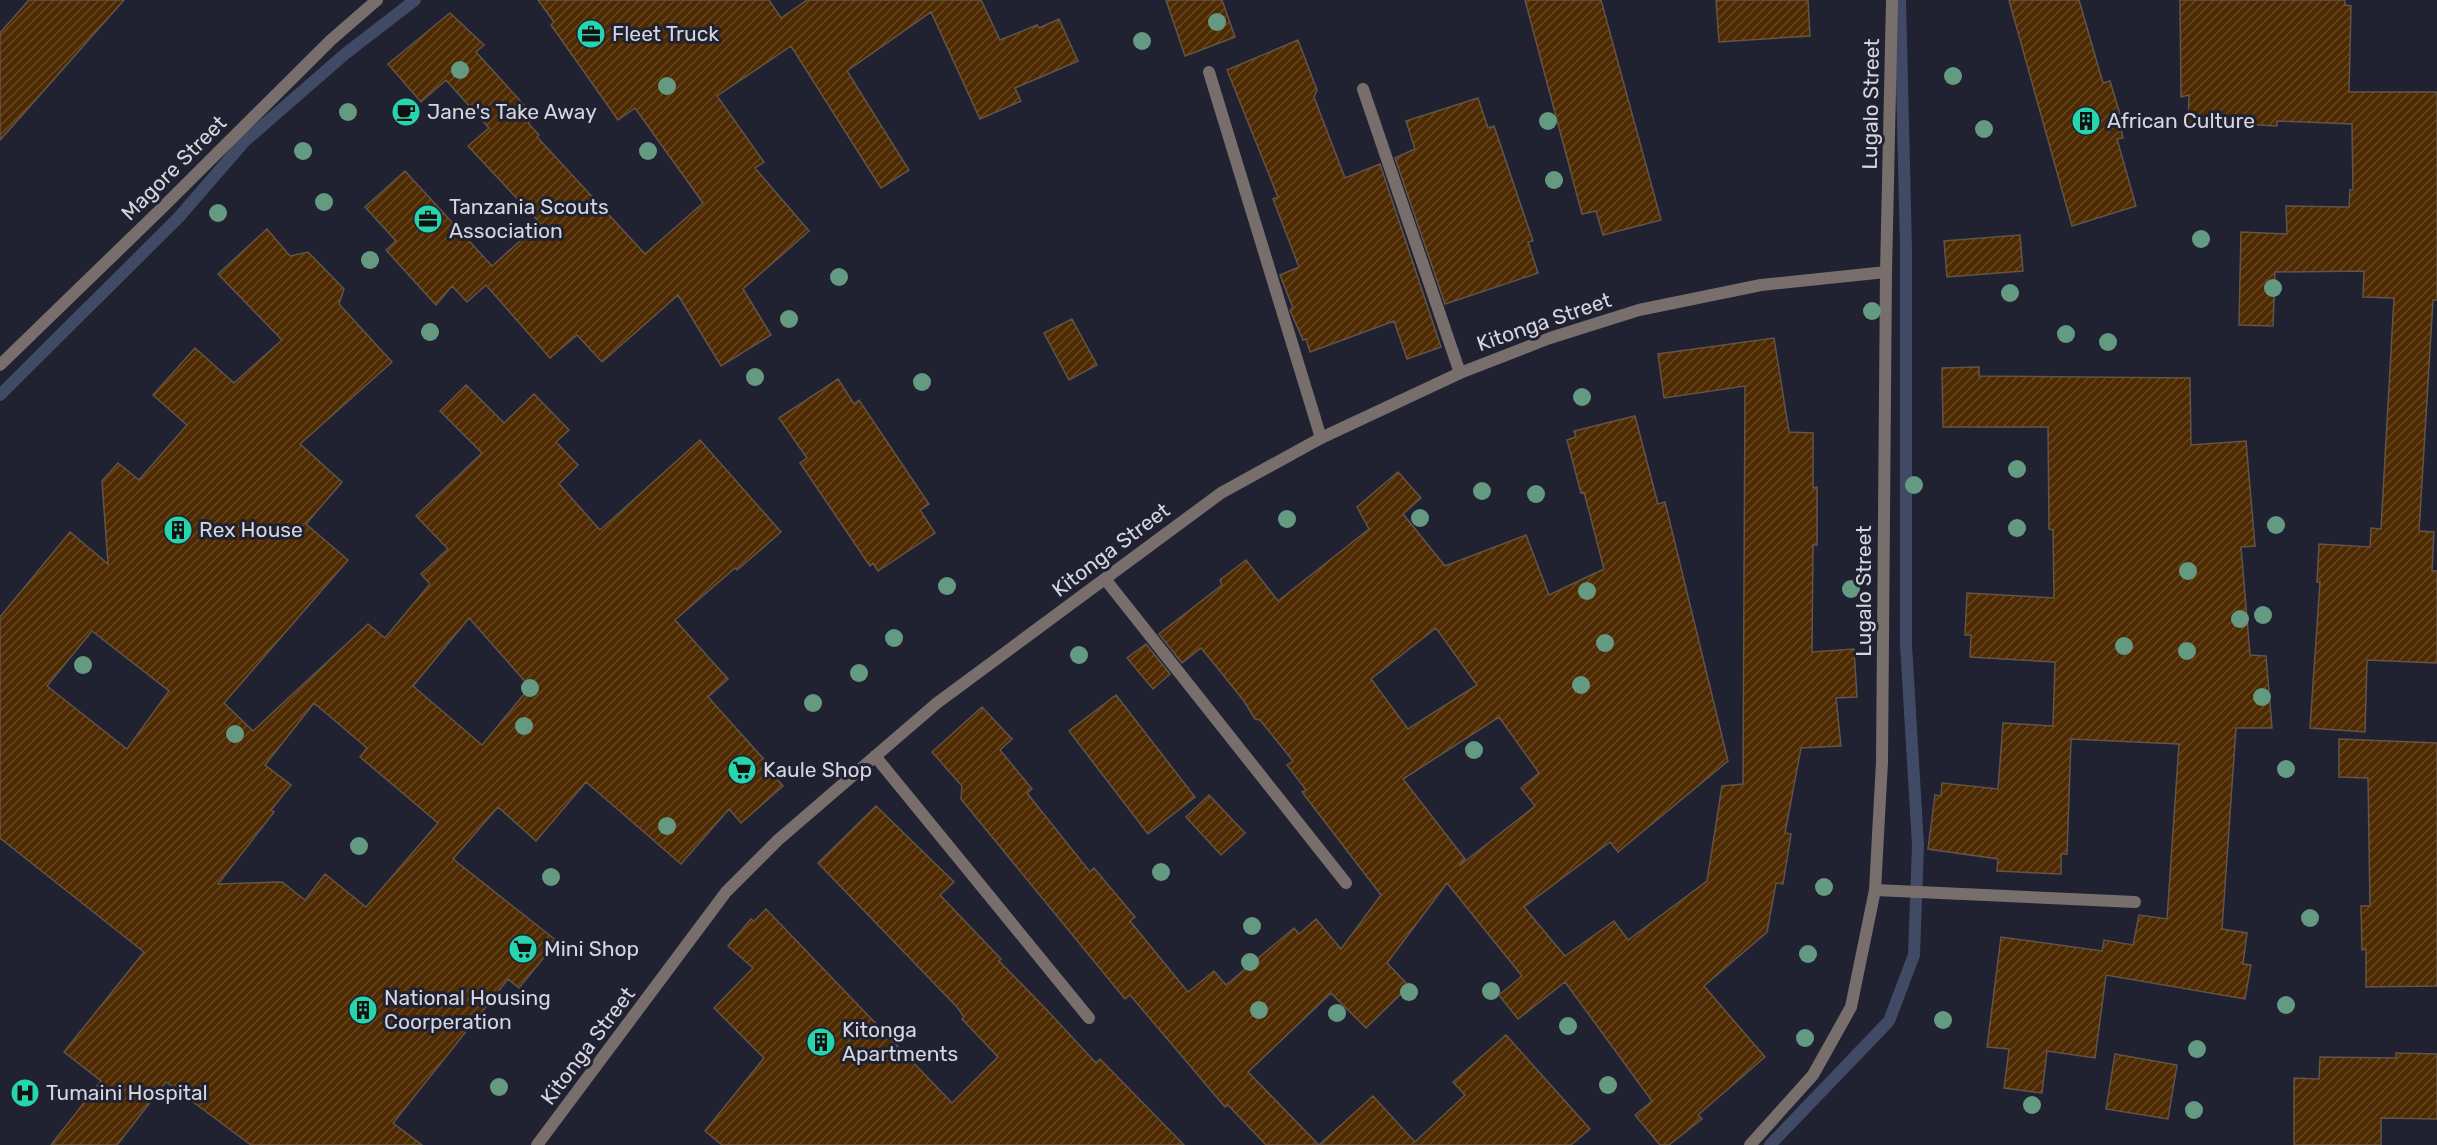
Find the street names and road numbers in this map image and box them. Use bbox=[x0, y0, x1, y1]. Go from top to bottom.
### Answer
street label: Lugalo Street bbox=[1857, 38, 1884, 170]
street label: Magore Street bbox=[116, 110, 231, 225]
street label: Kitonga Street bbox=[1473, 287, 1614, 356]
street label: Kitonga Street bbox=[1047, 497, 1174, 602]
street label: Lugalo Street bbox=[1851, 525, 1876, 657]
street label: Kitonga Street bbox=[535, 982, 640, 1109]

